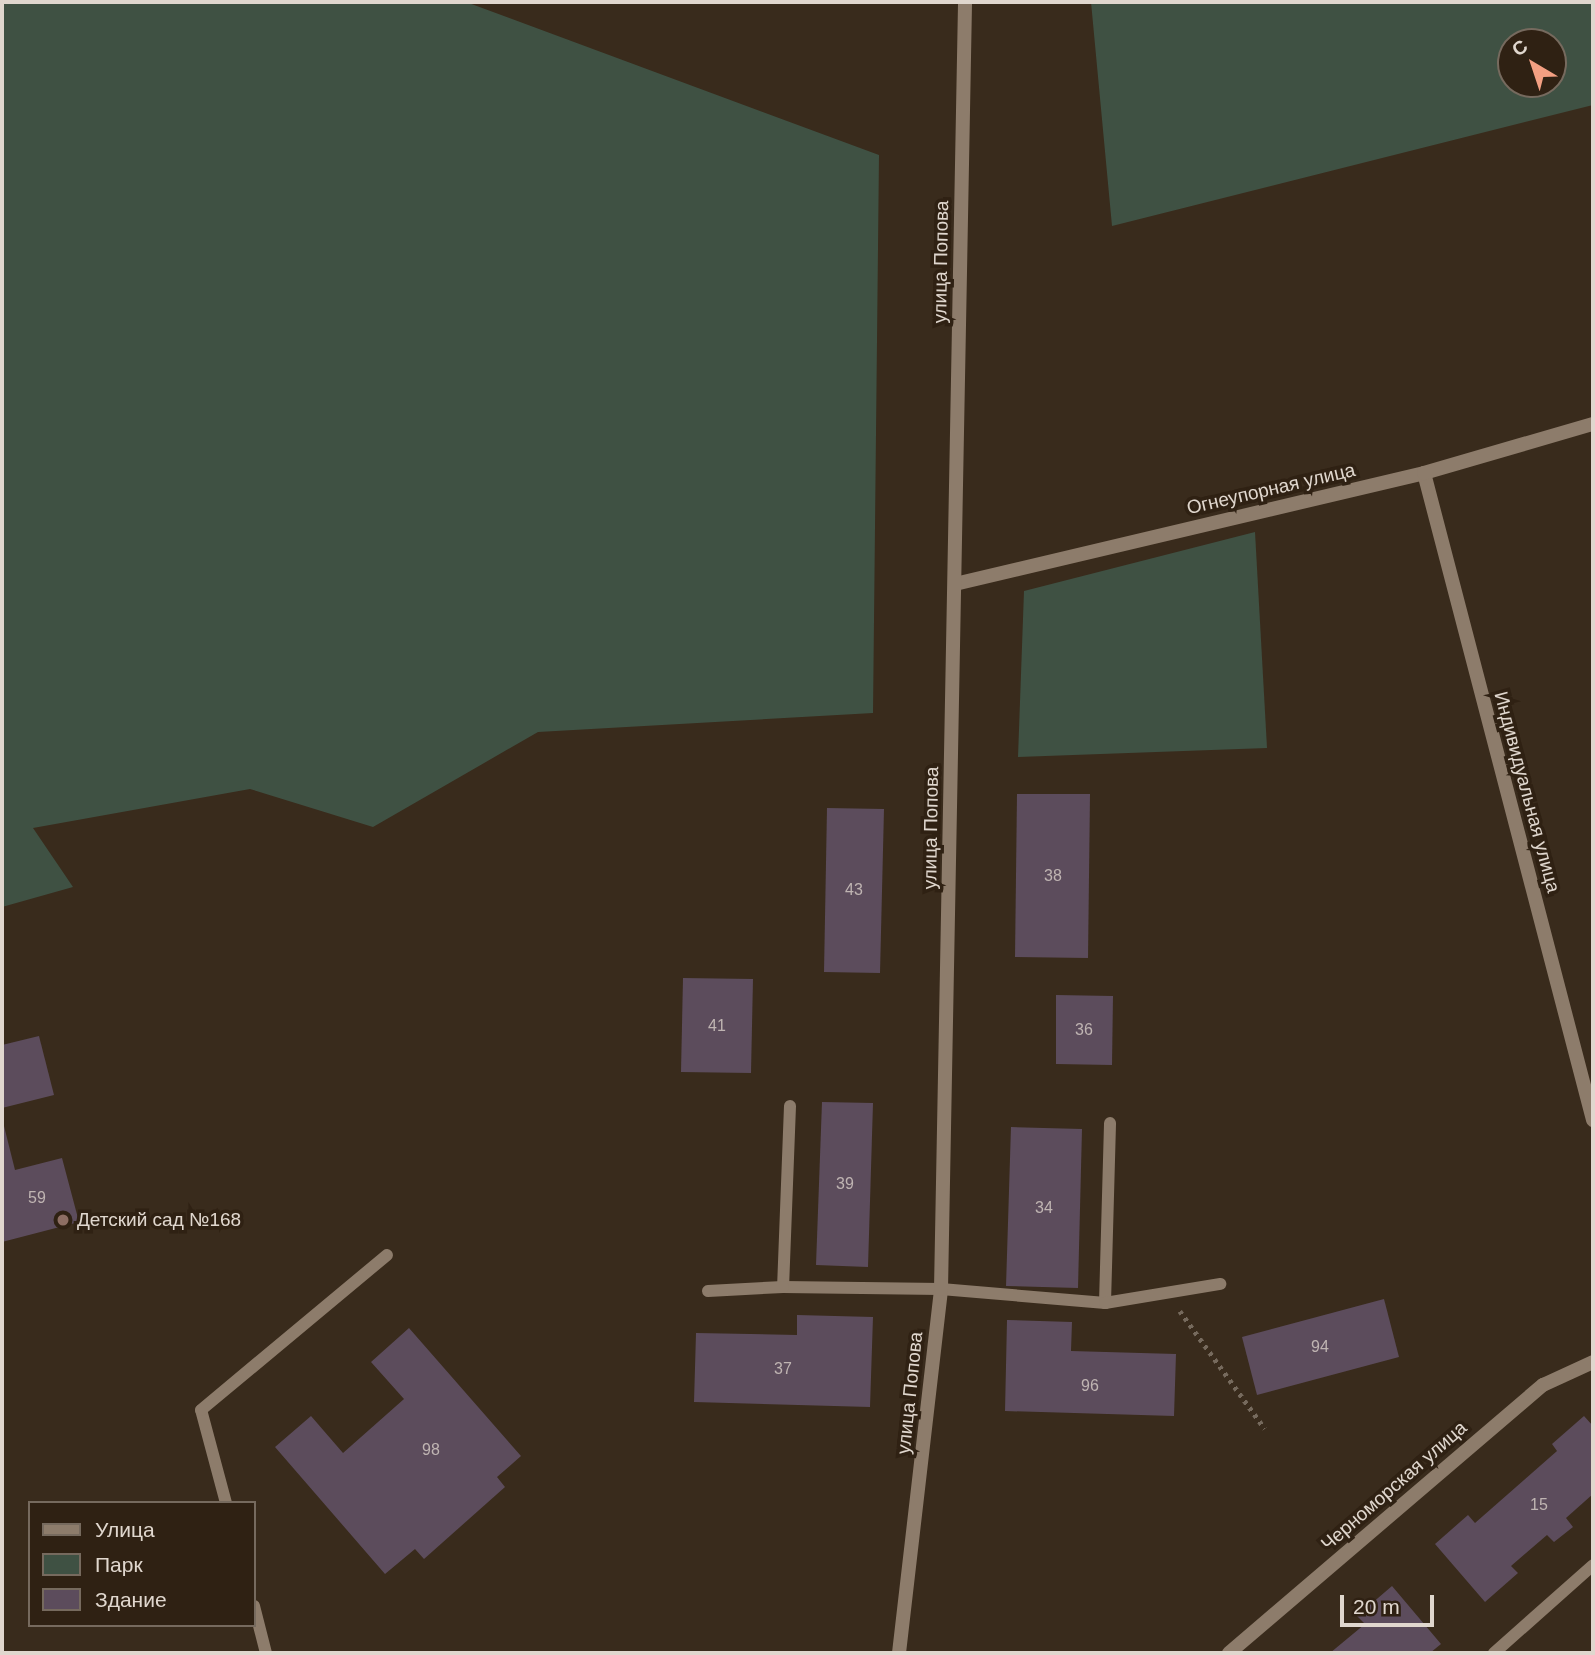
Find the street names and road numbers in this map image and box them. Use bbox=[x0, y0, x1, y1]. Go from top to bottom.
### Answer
street label: улица Попова bbox=[929, 200, 953, 324]
street label: Огнеупорная улица bbox=[1184, 459, 1358, 519]
street label: Индивидуальная улица bbox=[1489, 689, 1565, 895]
street label: улица Попова bbox=[919, 766, 943, 890]
street label: улица Попова bbox=[892, 1331, 928, 1455]
street label: Черноморская улица bbox=[1316, 1416, 1472, 1556]

